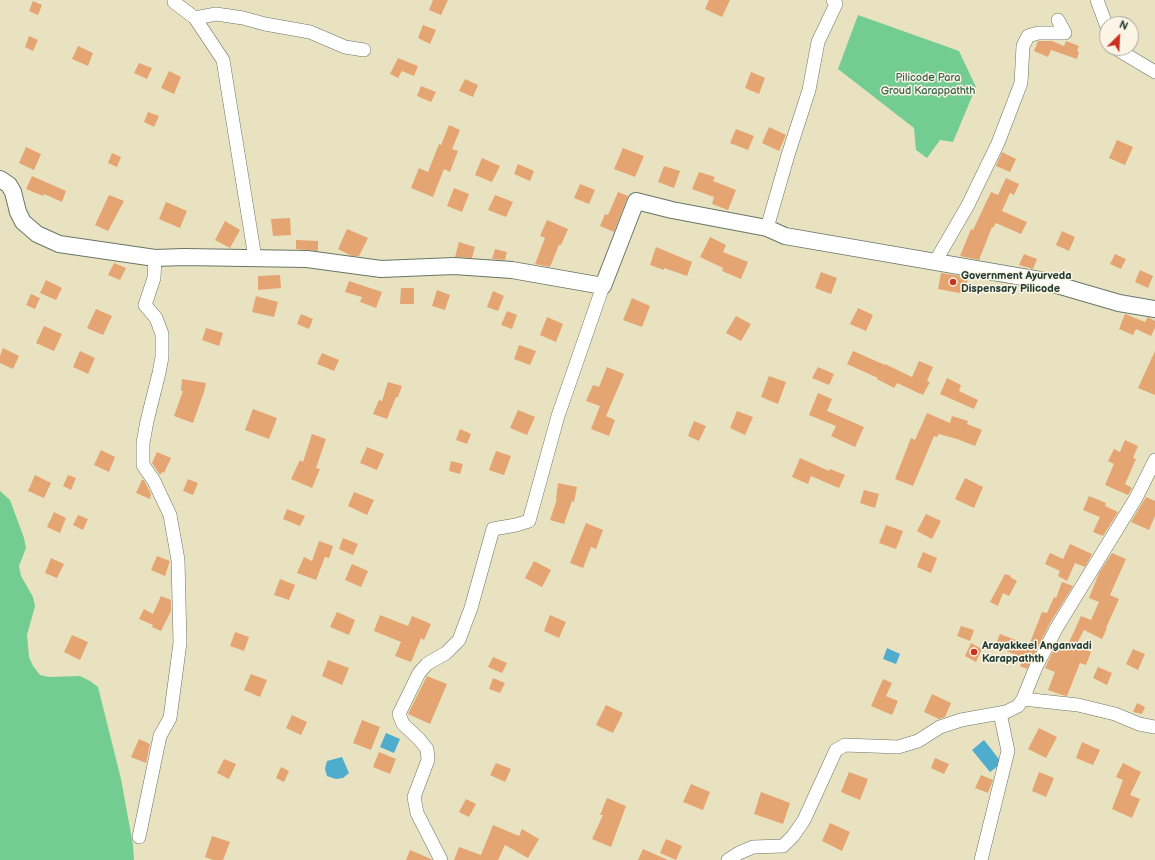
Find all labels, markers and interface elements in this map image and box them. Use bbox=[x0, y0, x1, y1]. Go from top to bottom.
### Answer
north arrow bbox=[1099, 16, 1139, 56]
text: N bbox=[1117, 18, 1130, 33]
park label: Pilicode Para Groud Karappathth bbox=[881, 71, 975, 97]
place label: Government Ayurveda Dispensary Pilicode bbox=[961, 269, 1072, 295]
marker: Government Ayurveda Dispensary Pilicode bbox=[948, 277, 958, 287]
place label: Arayakkeel Anganvadi Karappathth bbox=[982, 639, 1092, 665]
marker: Arayakkeel Anganvadi Karappathth bbox=[969, 647, 979, 657]

